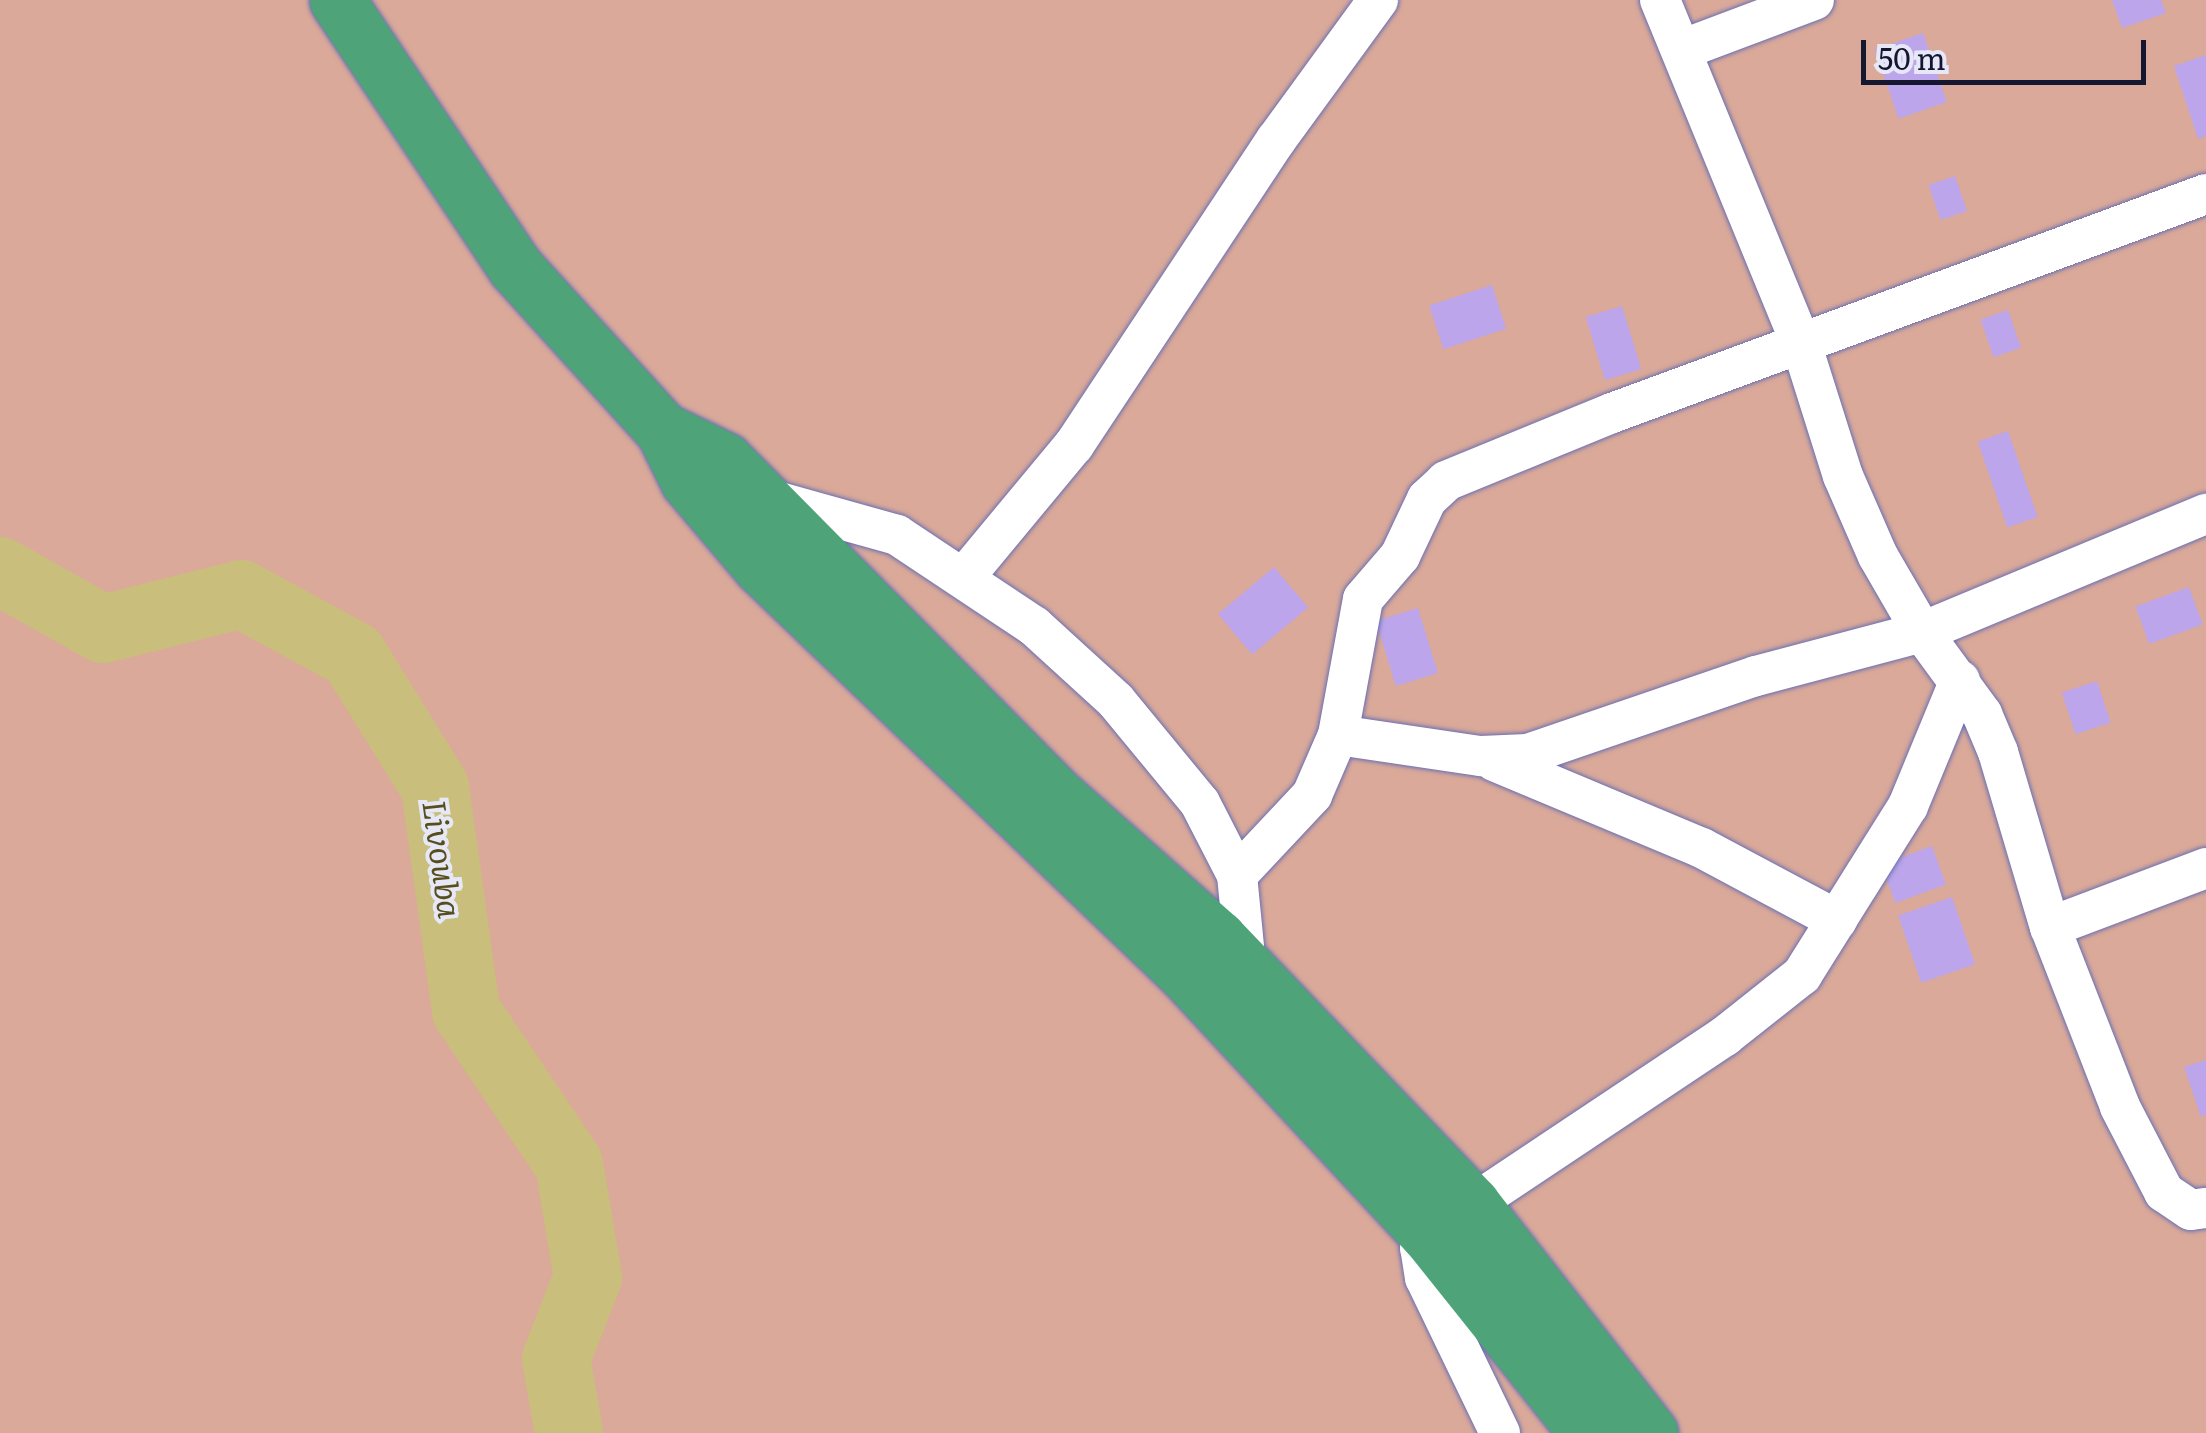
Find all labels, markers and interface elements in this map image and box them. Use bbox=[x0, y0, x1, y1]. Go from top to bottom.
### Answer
scale bar bbox=[1866, 20, 2151, 82]
text: 50 m bbox=[1878, 35, 1946, 79]
water label: Livouba bbox=[417, 798, 471, 920]

